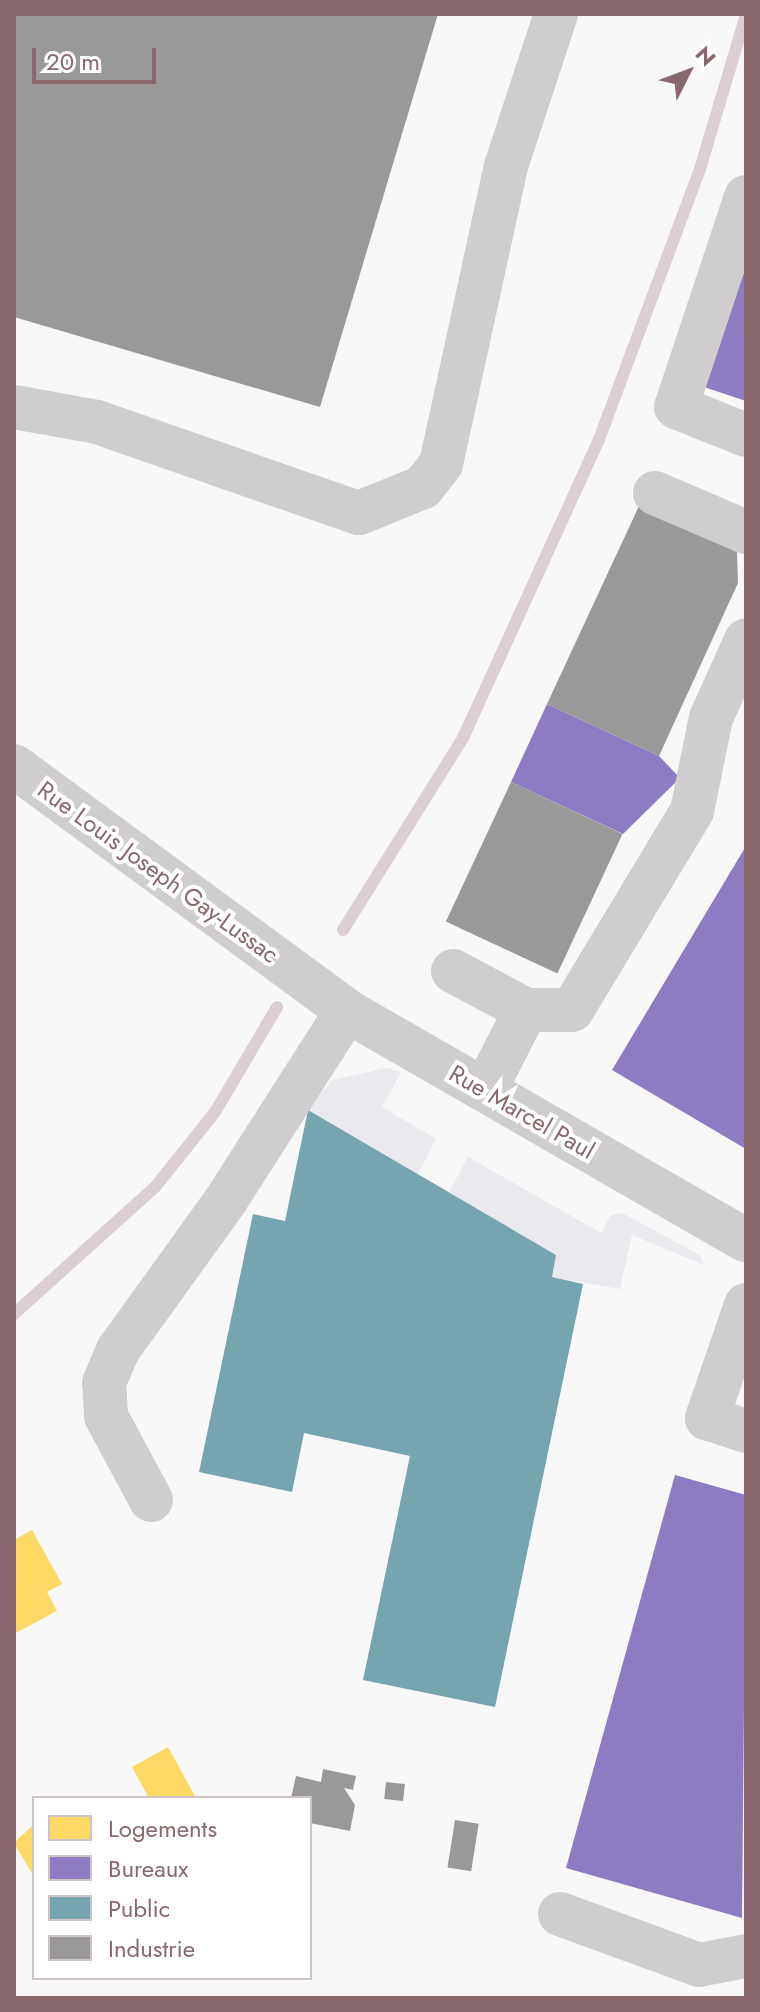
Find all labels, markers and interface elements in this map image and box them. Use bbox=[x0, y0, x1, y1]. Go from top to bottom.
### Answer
scale bar bbox=[36, 32, 160, 82]
north arrow bbox=[648, 32, 728, 112]
text: N bbox=[688, 39, 724, 73]
text: 20 m bbox=[46, 44, 100, 79]
street label: Rue Louis Joseph Gay-Lussac bbox=[32, 775, 284, 969]
street label: Rue Marcel Paul bbox=[444, 1059, 600, 1165]
legend bbox=[32, 1796, 312, 1980]
text: Logements bbox=[108, 1811, 217, 1846]
text: Bureaux bbox=[108, 1851, 188, 1886]
text: Public bbox=[108, 1891, 170, 1926]
text: Industrie bbox=[108, 1931, 195, 1966]

